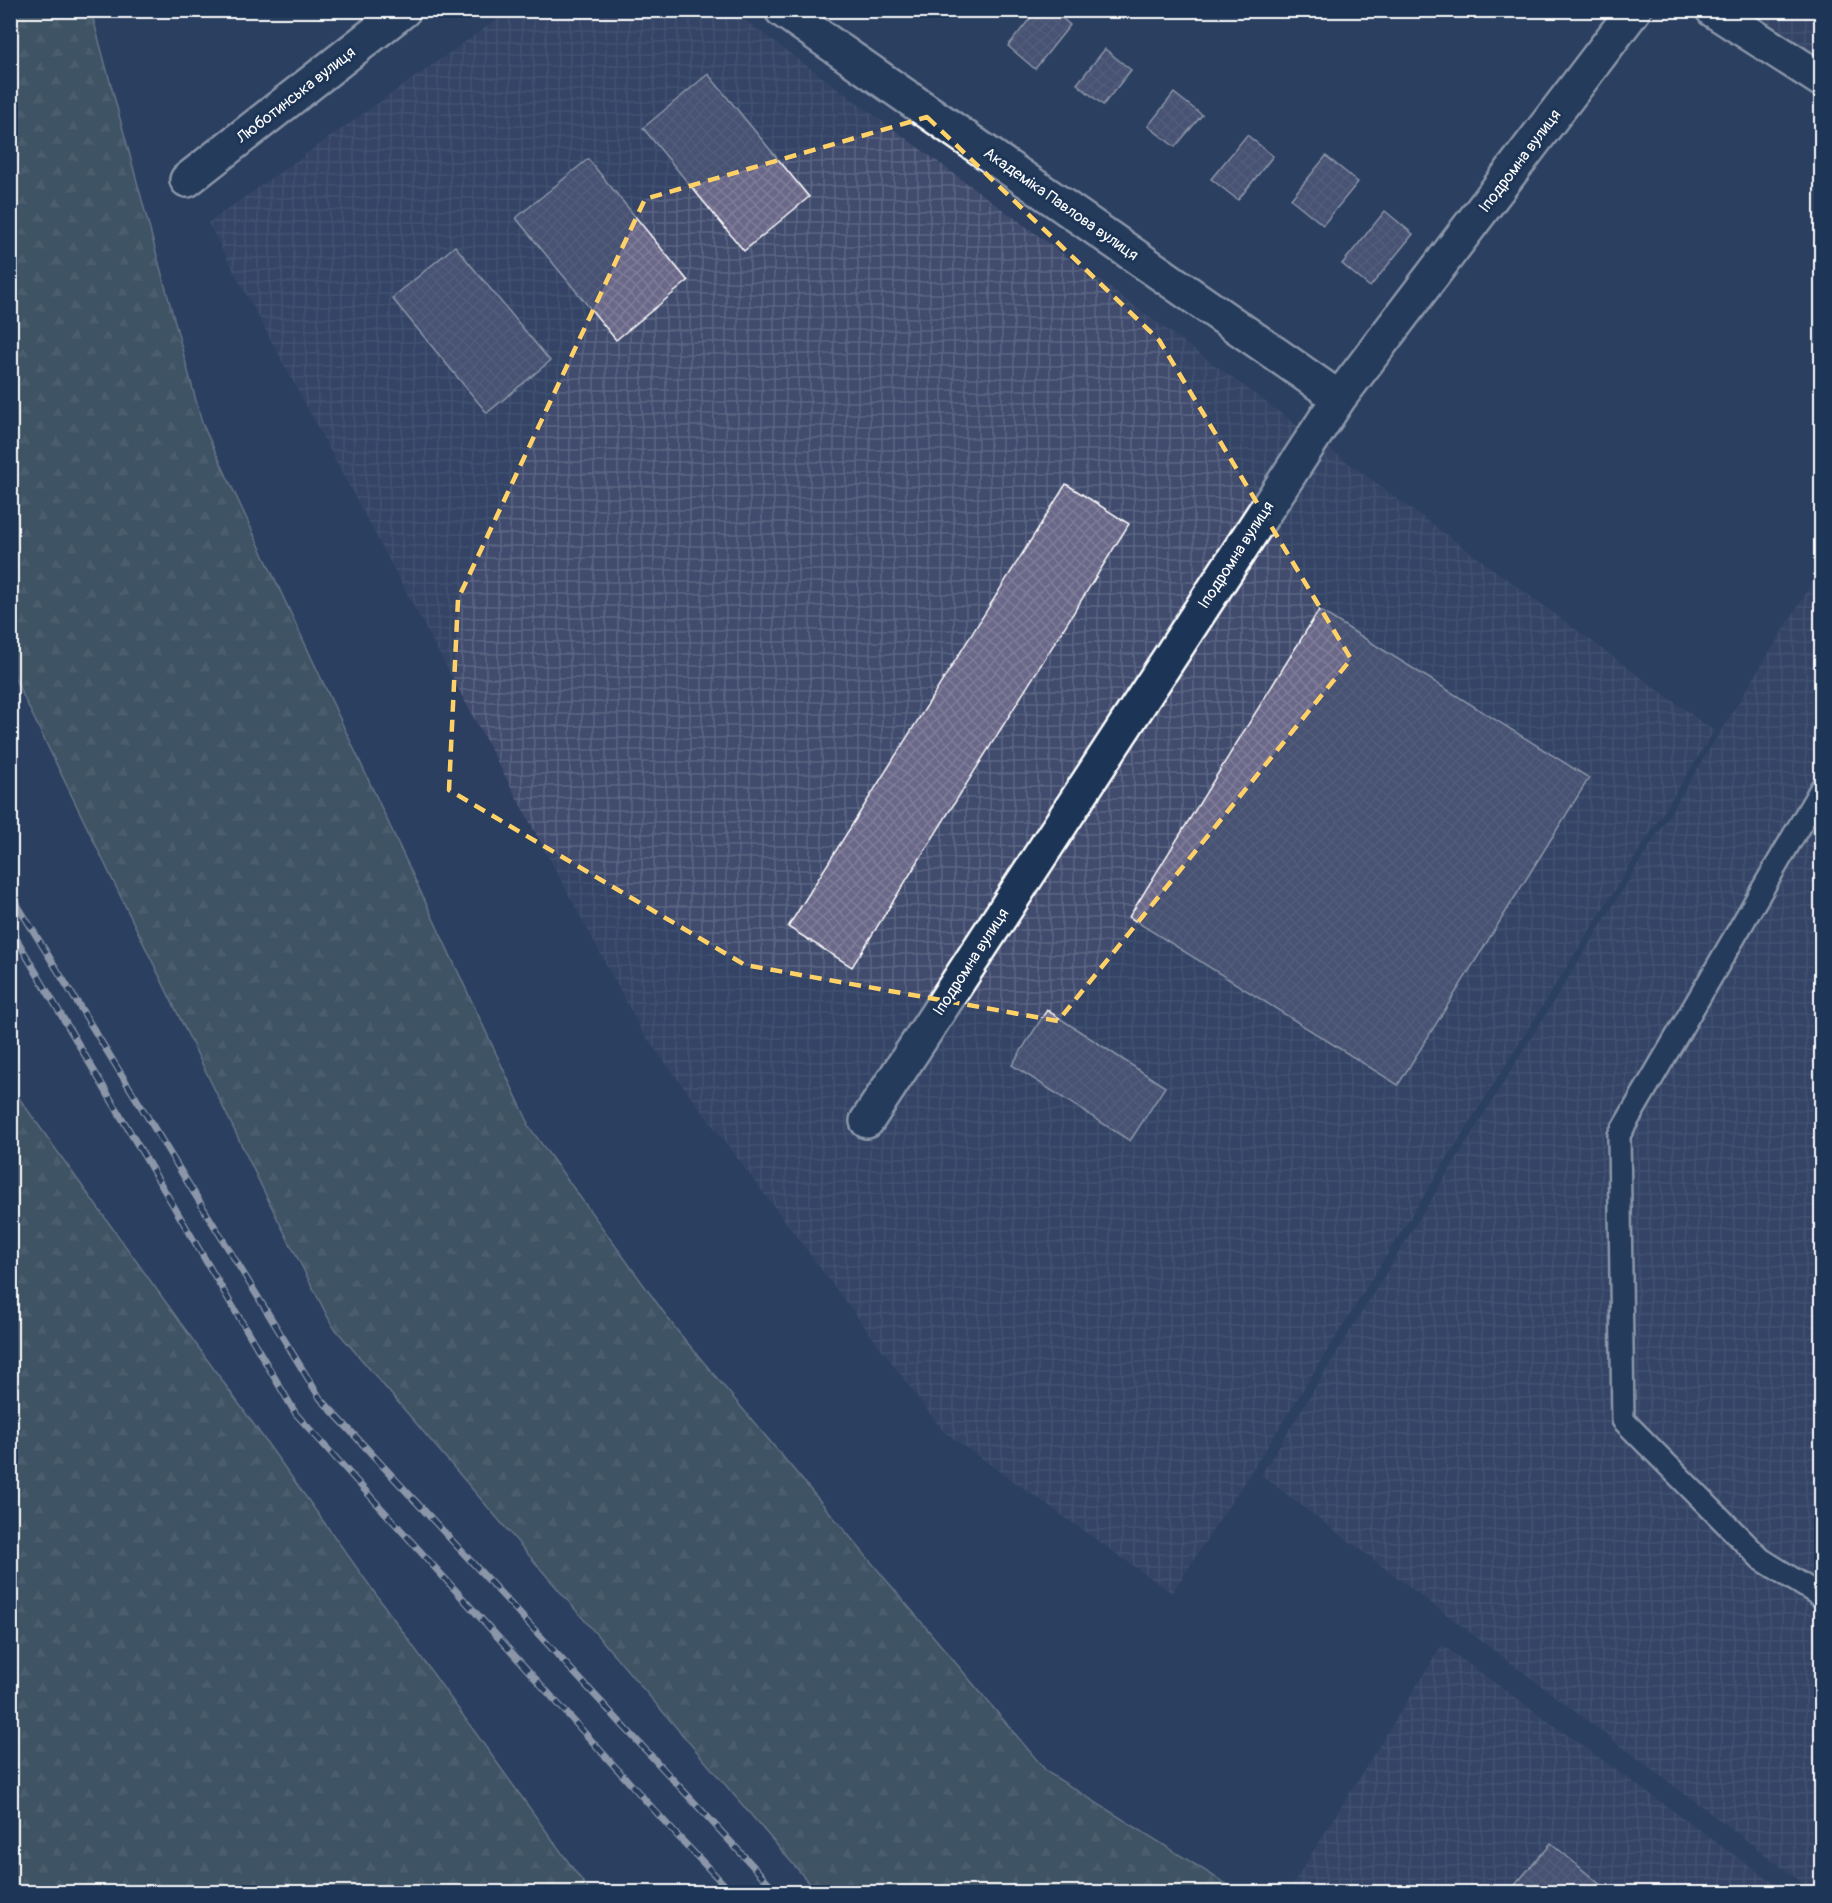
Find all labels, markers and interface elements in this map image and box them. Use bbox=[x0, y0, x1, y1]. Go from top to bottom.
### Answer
street label: Люботинська вулиця bbox=[232, 42, 359, 148]
street label: Іподромна вулиця bbox=[1475, 105, 1565, 217]
street label: Академіка Павлова вулиця bbox=[980, 143, 1142, 265]
street label: Іподромна вулиця bbox=[1194, 497, 1278, 613]
street label: Іподромна вулиця bbox=[929, 904, 1013, 1020]

